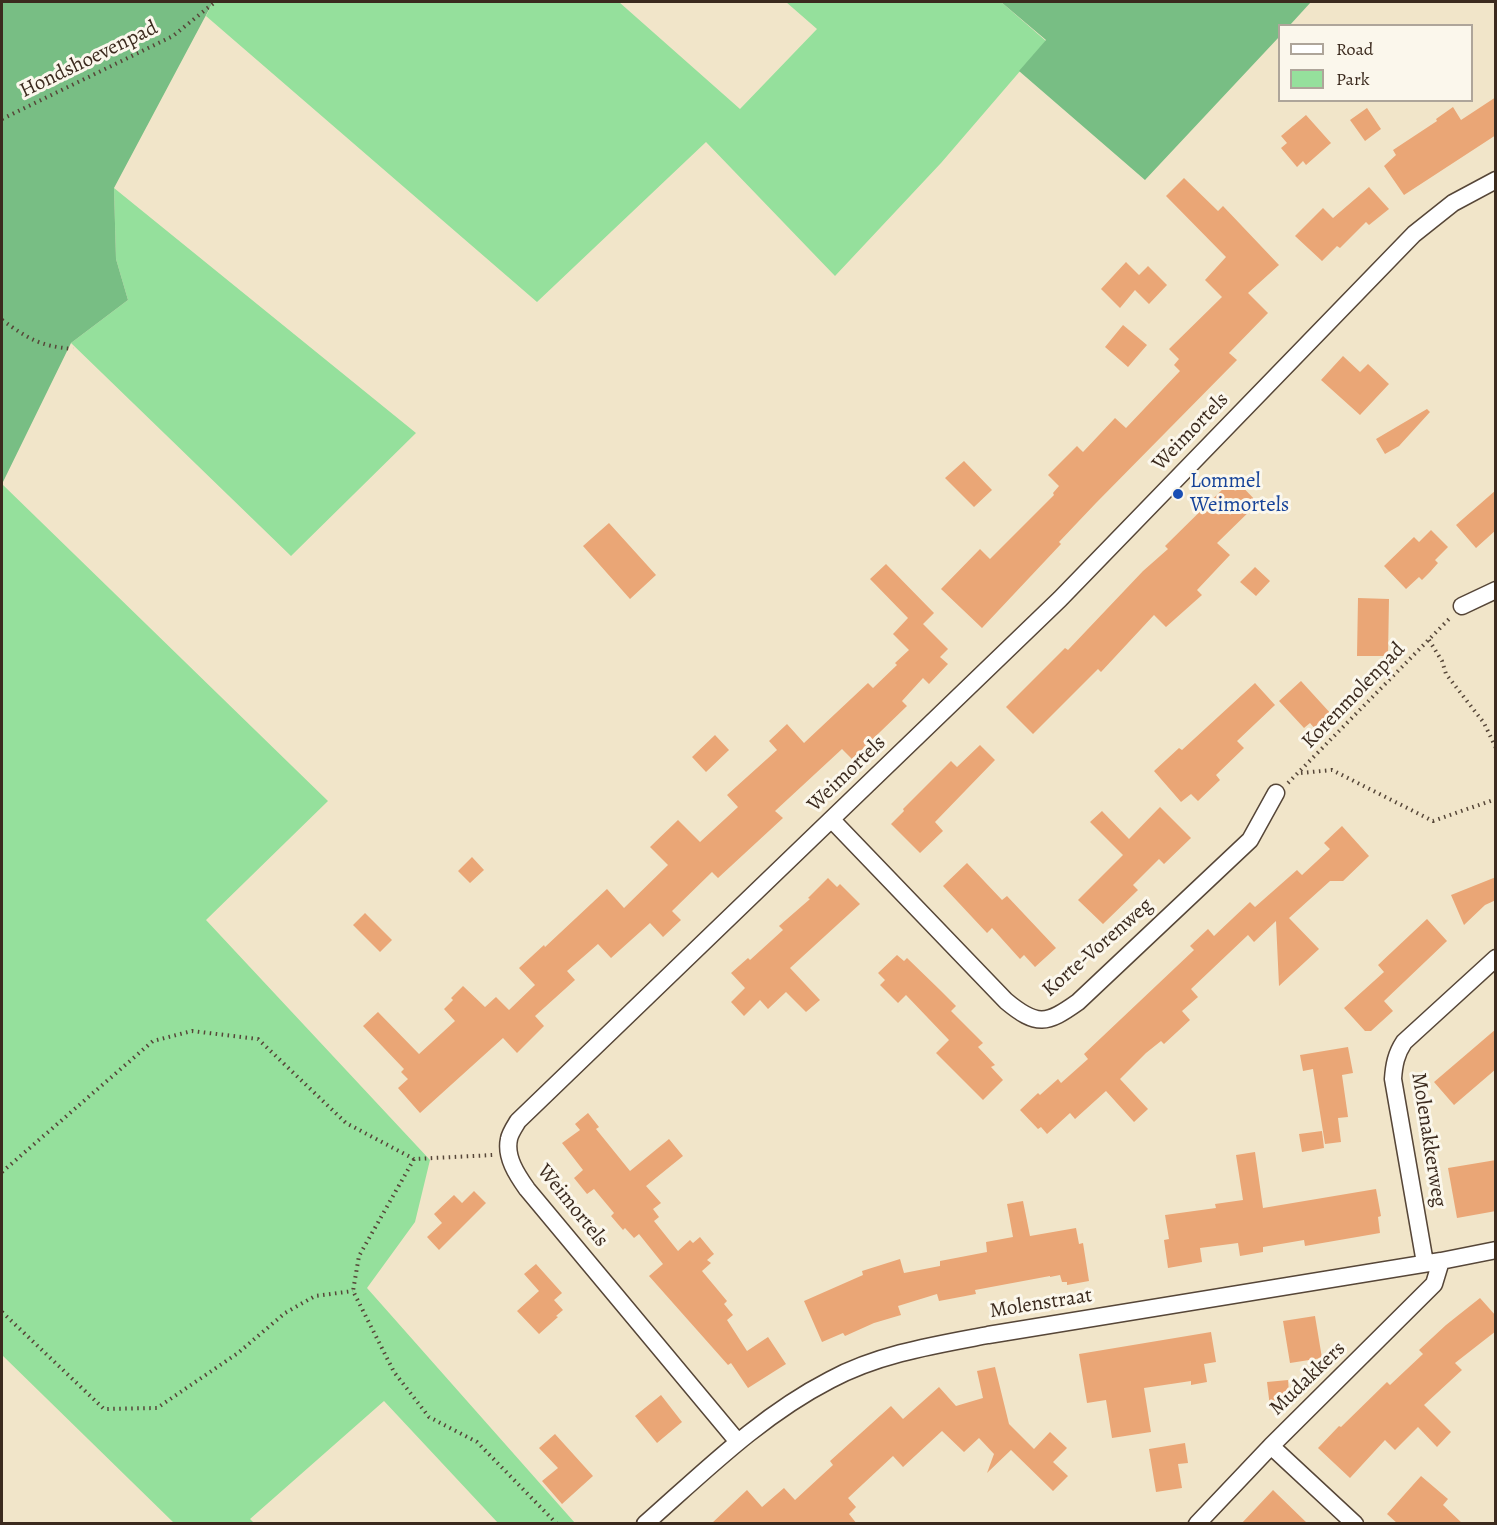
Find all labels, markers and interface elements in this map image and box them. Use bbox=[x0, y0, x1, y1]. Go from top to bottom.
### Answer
street label: Hondshoevenpad bbox=[16, 16, 162, 104]
legend bbox=[1278, 24, 1473, 102]
text: Road bbox=[1336, 37, 1373, 61]
text: Park bbox=[1336, 67, 1370, 91]
street label: Weimortels bbox=[1147, 388, 1235, 476]
place label: Lommel Weimortels bbox=[1190, 469, 1289, 519]
marker: Lommel Weimortels bbox=[1171, 487, 1185, 501]
street label: Korenmolenpad bbox=[1297, 638, 1411, 754]
street label: Weimortels bbox=[803, 730, 891, 818]
street label: Korte-Vorenweg bbox=[1038, 893, 1158, 1003]
street label: Molenakkerweg bbox=[1405, 1071, 1451, 1209]
street label: Weimortels bbox=[531, 1160, 613, 1252]
street label: Molenstraat bbox=[988, 1283, 1094, 1325]
street label: Mudakkers bbox=[1265, 1337, 1351, 1421]

